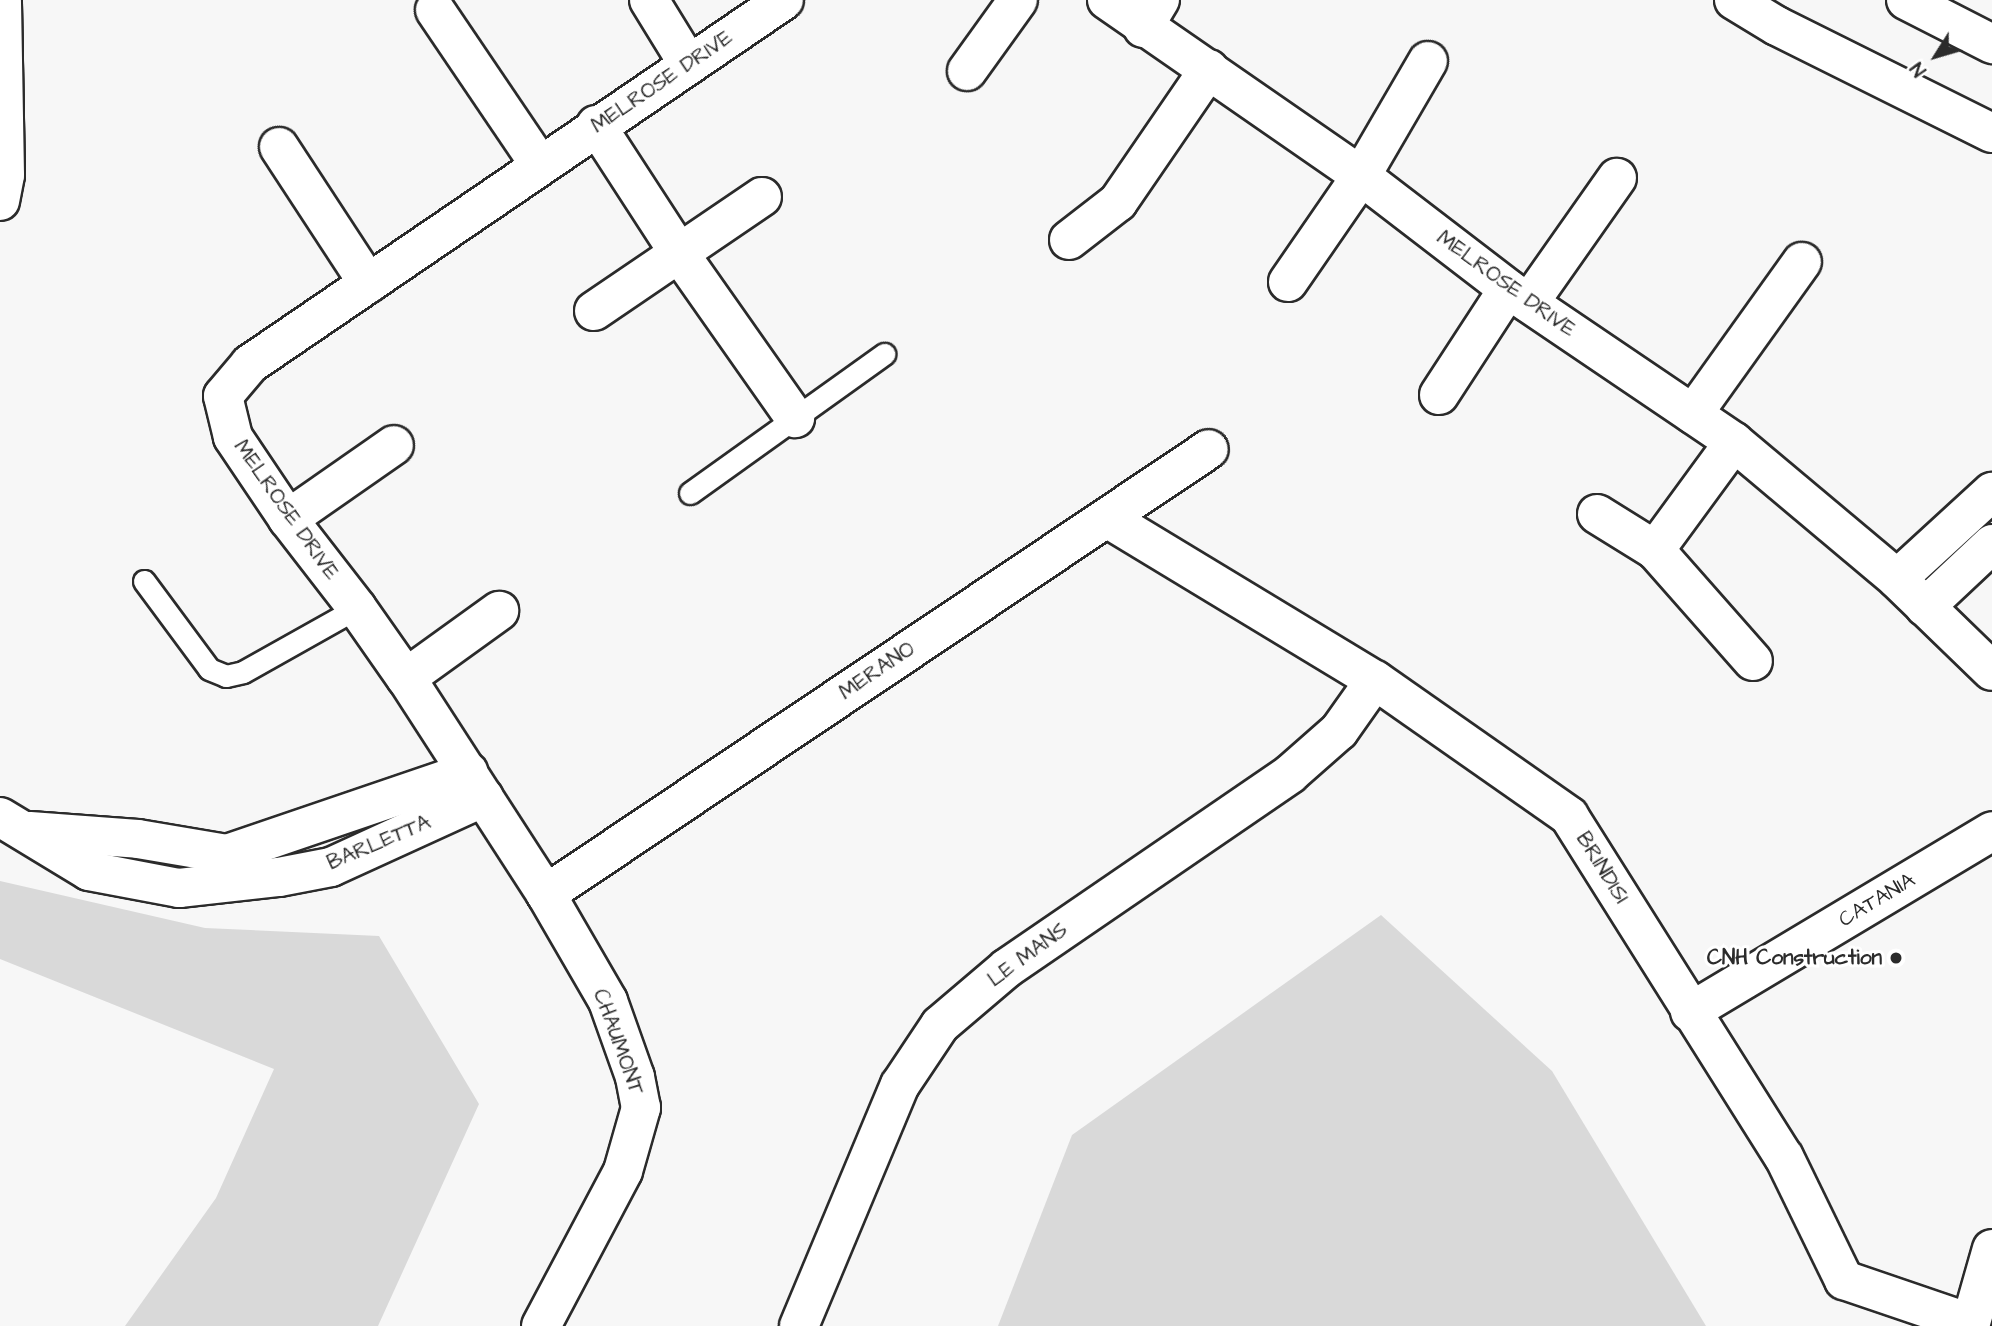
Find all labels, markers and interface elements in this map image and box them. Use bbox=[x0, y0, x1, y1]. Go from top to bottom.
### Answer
north arrow bbox=[1901, 21, 1971, 91]
street label: MELROSE DRIVE bbox=[587, 25, 737, 139]
text: N bbox=[1904, 56, 1933, 82]
street label: MELROSE DRIVE bbox=[1432, 225, 1580, 343]
street label: MELROSE DRIVE bbox=[228, 435, 344, 585]
street label: MERANO bbox=[835, 637, 919, 705]
street label: BARLETTA bbox=[323, 810, 435, 876]
street label: BRINDISI bbox=[1570, 828, 1634, 908]
street label: CATANIA bbox=[1834, 867, 1920, 933]
street label: LE MANS bbox=[983, 918, 1073, 992]
place label: CNH Construction bbox=[1707, 945, 1882, 971]
marker: CNH Construction bbox=[1888, 950, 1904, 966]
street label: CHAUMONT bbox=[587, 986, 649, 1098]

